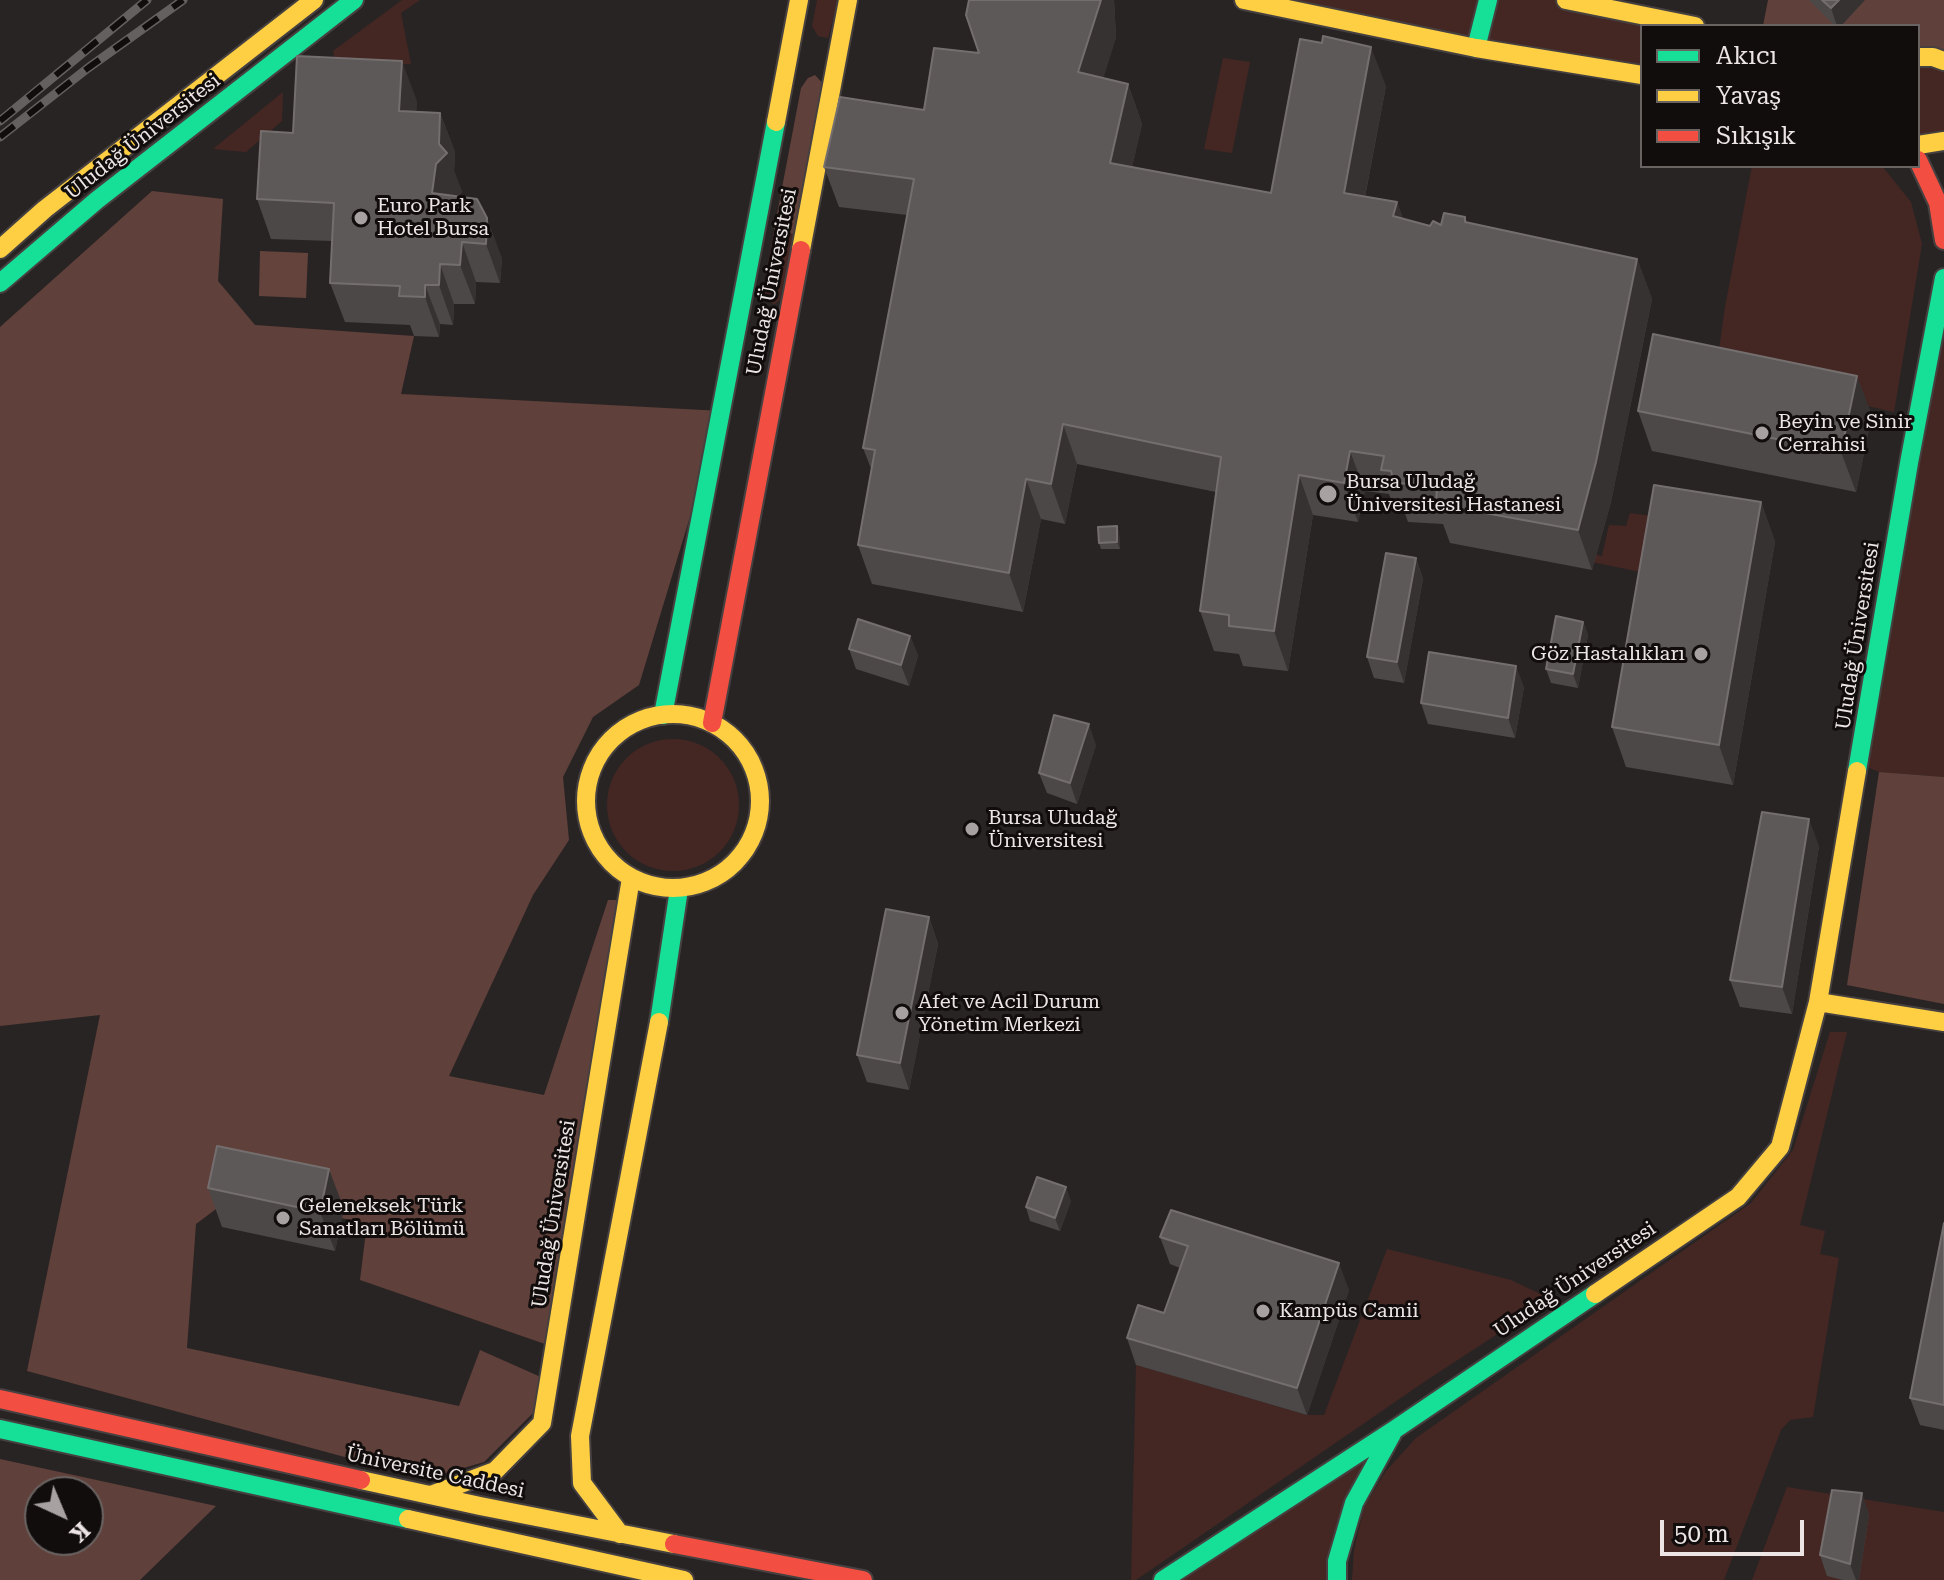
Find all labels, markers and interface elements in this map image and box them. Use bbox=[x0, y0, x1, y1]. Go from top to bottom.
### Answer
legend bbox=[1640, 24, 1920, 168]
text: Akıcı bbox=[1716, 42, 1777, 70]
street label: Uludağ Üniversitesi bbox=[61, 69, 225, 205]
text: Yavaş bbox=[1716, 82, 1781, 110]
text: Sıkışık bbox=[1716, 122, 1796, 150]
street label: Uludağ Üniversitesi bbox=[742, 186, 802, 378]
place label: Euro Park Hotel Bursa bbox=[377, 194, 489, 241]
marker: Euro Park Hotel Bursa bbox=[352, 209, 370, 227]
place label: Beyin ve Sinir Cerrahisi bbox=[1778, 410, 1912, 457]
marker: Beyin ve Sinir Cerrahisi bbox=[1753, 424, 1771, 442]
place label: Bursa Uludağ Üniversitesi Hastanesi bbox=[1346, 470, 1561, 517]
marker: Bursa Uludağ Üniversitesi Hastanesi bbox=[1317, 483, 1339, 505]
street label: Uludağ Üniversitesi bbox=[1831, 540, 1885, 732]
place label: Göz Hastalıkları bbox=[1531, 642, 1685, 666]
marker: Göz Hastalıkları bbox=[1692, 645, 1710, 663]
place label: Bursa Uludağ Üniversitesi bbox=[988, 806, 1117, 853]
marker: Bursa Uludağ Üniversitesi bbox=[963, 820, 981, 838]
place label: Afet ve Acil Durum Yönetim Merkezi bbox=[918, 990, 1100, 1037]
marker: Afet ve Acil Durum Yönetim Merkezi bbox=[893, 1004, 911, 1022]
street label: Uludağ Üniversitesi bbox=[527, 1118, 581, 1310]
place label: Geleneksek Türk Sanatları Bölümü bbox=[299, 1194, 465, 1241]
marker: Geleneksek Türk Sanatları Bölümü bbox=[274, 1209, 292, 1227]
street label: Uludağ Üniversitesi bbox=[1489, 1217, 1661, 1343]
place label: Kampüs Camii bbox=[1279, 1299, 1419, 1323]
marker: Kampüs Camii bbox=[1254, 1302, 1272, 1320]
street label: Üniversite Caddesi bbox=[344, 1442, 526, 1504]
north arrow bbox=[24, 1476, 104, 1556]
scale bar bbox=[1664, 1504, 1808, 1554]
text: K bbox=[65, 1517, 95, 1547]
text: 50 m bbox=[1674, 1520, 1729, 1548]

